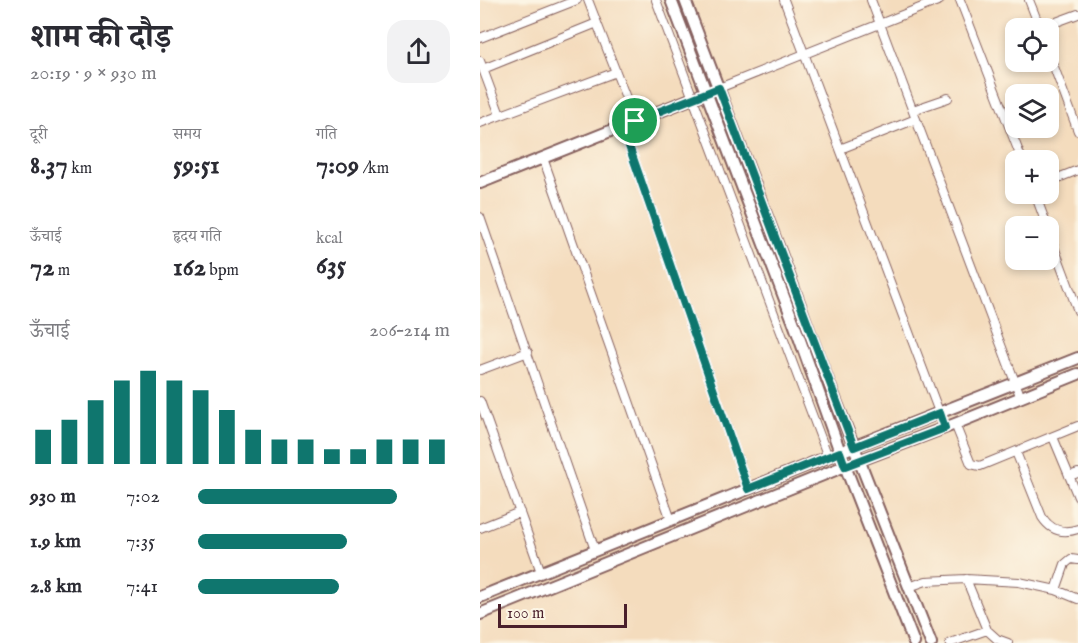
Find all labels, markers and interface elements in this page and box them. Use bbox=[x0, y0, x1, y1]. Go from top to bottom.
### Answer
text: शाम की दौड़ bbox=[30, 17, 172, 59]
map controls bbox=[1005, 18, 1059, 270]
button: locate bbox=[1005, 18, 1059, 72]
button: share bbox=[387, 20, 450, 83]
text: 20:19 · 9 × 930 m bbox=[30, 61, 157, 86]
button: layers bbox=[1005, 84, 1059, 138]
pin bbox=[609, 95, 660, 146]
icon: arrive bbox=[618, 104, 651, 137]
text: दूरी bbox=[30, 125, 47, 145]
text: समय bbox=[173, 125, 201, 145]
text: गति bbox=[316, 125, 337, 145]
text: 8.37 bbox=[30, 149, 68, 182]
text: 59:51 bbox=[173, 149, 220, 182]
text: 7:09 bbox=[316, 149, 359, 182]
button: + bbox=[1005, 150, 1059, 204]
text: km bbox=[68, 159, 92, 179]
text: /km bbox=[359, 159, 389, 179]
button: − bbox=[1005, 216, 1059, 270]
text: ऊँचाई bbox=[30, 227, 62, 247]
text: हृदय गति bbox=[173, 227, 221, 247]
text: kcal bbox=[316, 229, 343, 249]
text: 635 bbox=[316, 249, 346, 282]
text: 72 bbox=[30, 251, 54, 284]
text: 162 bbox=[173, 251, 206, 284]
text: m bbox=[54, 261, 70, 281]
text: bpm bbox=[206, 261, 239, 281]
text: 206–214 m bbox=[369, 318, 450, 343]
text: ऊँचाई bbox=[30, 319, 69, 344]
text: 930 m bbox=[30, 484, 76, 509]
text: 7:02 bbox=[126, 484, 160, 509]
text: 1.9 km bbox=[30, 529, 81, 554]
text: 7:35 bbox=[126, 529, 155, 554]
text: 2.8 km bbox=[30, 574, 82, 599]
text: 7:41 bbox=[126, 574, 158, 599]
scale bar bbox=[498, 601, 627, 628]
text: 100 m bbox=[507, 604, 544, 624]

